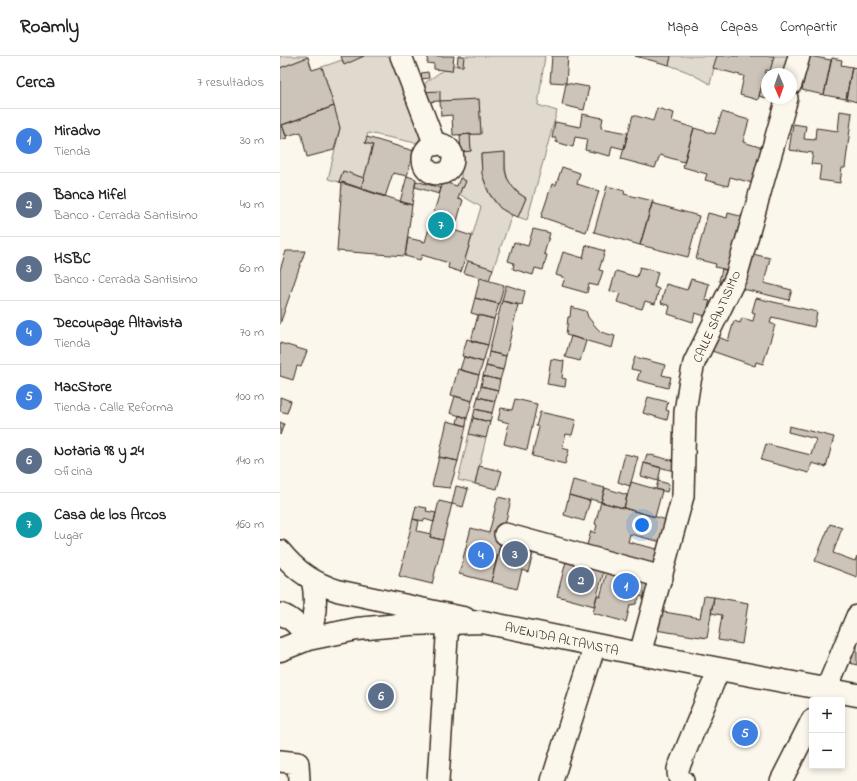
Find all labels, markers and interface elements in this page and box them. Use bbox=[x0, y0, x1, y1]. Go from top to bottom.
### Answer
text: Roamly bbox=[20, 14, 79, 41]
text: Mapa bbox=[667, 17, 699, 38]
text: Capas bbox=[721, 17, 758, 38]
text: Compartir bbox=[780, 17, 837, 38]
north arrow bbox=[761, 68, 797, 104]
text: Cerca bbox=[16, 70, 55, 95]
text: 7 resultados bbox=[197, 73, 264, 92]
text: Miradvo bbox=[54, 120, 101, 142]
text: 1 bbox=[27, 131, 31, 150]
text: 30 m bbox=[240, 131, 264, 150]
text: Tienda bbox=[54, 142, 90, 161]
text: Banca Mifel bbox=[54, 184, 126, 206]
text: 2 bbox=[26, 195, 32, 214]
text: 40 m bbox=[240, 195, 264, 214]
text: Banco · Cerrada Santisimo bbox=[54, 206, 198, 225]
pin: 7 bbox=[428, 210, 454, 240]
text: HSBC bbox=[54, 248, 91, 270]
text: 3 bbox=[26, 259, 32, 278]
text: 60 m bbox=[239, 259, 264, 278]
street label: CALLE SANTISIMO bbox=[688, 267, 746, 366]
text: Banco · Cerrada Santisimo bbox=[54, 270, 198, 289]
text: Decoupage Altavista bbox=[54, 312, 182, 334]
text: 4 bbox=[26, 323, 32, 342]
text: 70 m bbox=[240, 323, 264, 342]
text: Tienda bbox=[54, 334, 90, 353]
text: MacStore bbox=[54, 376, 112, 398]
text: 5 bbox=[25, 387, 33, 406]
text: 100 m bbox=[235, 387, 264, 406]
text: Tienda · Calle Reforma bbox=[54, 398, 173, 417]
text: Notaria 98 y 24 bbox=[54, 440, 144, 462]
text: 6 bbox=[26, 451, 32, 470]
text: 140 m bbox=[236, 451, 264, 470]
text: Oficina bbox=[54, 462, 92, 481]
text: Casa de los Arcos bbox=[54, 504, 166, 526]
text: 7 bbox=[26, 515, 32, 534]
text: 160 m bbox=[235, 515, 264, 534]
your location bbox=[632, 515, 652, 535]
text: Lugar bbox=[54, 526, 83, 545]
pin: 3 bbox=[502, 539, 528, 569]
pin: 4 bbox=[468, 540, 494, 570]
pin: 2 bbox=[568, 565, 594, 595]
pin: 1 bbox=[613, 571, 639, 601]
street label: AVENIDA ALTAVISTA bbox=[503, 618, 620, 661]
pin: 6 bbox=[368, 681, 394, 711]
map controls bbox=[809, 697, 845, 769]
button: + bbox=[809, 697, 845, 733]
pin: 5 bbox=[732, 718, 758, 748]
button: − bbox=[809, 733, 845, 769]

